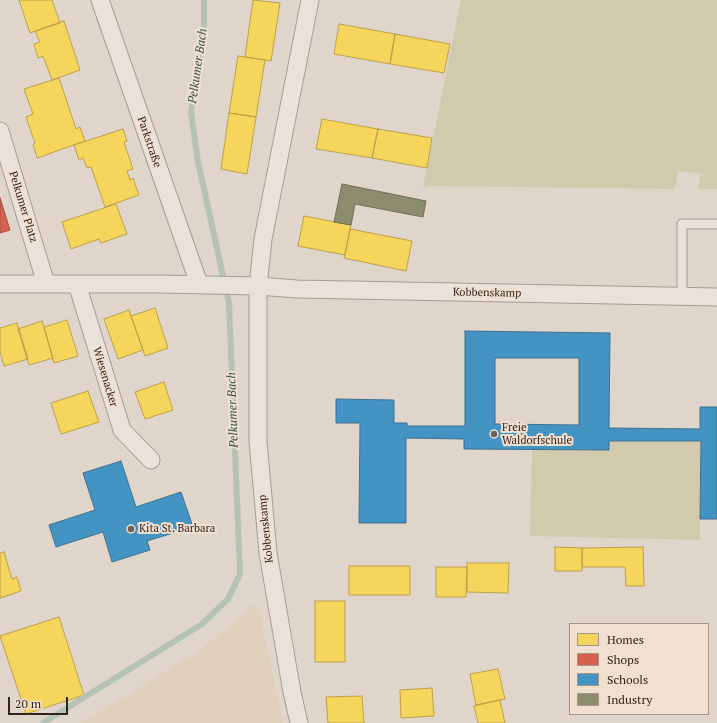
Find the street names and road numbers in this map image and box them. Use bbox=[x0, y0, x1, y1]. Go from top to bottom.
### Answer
street label: Parkstraße bbox=[134, 115, 164, 169]
street label: Pelkumer Platz bbox=[6, 170, 40, 244]
street label: Kobbenskamp bbox=[453, 286, 521, 300]
street label: Wiesenacker bbox=[90, 345, 120, 409]
street label: Kobbenskamp bbox=[256, 494, 276, 564]

